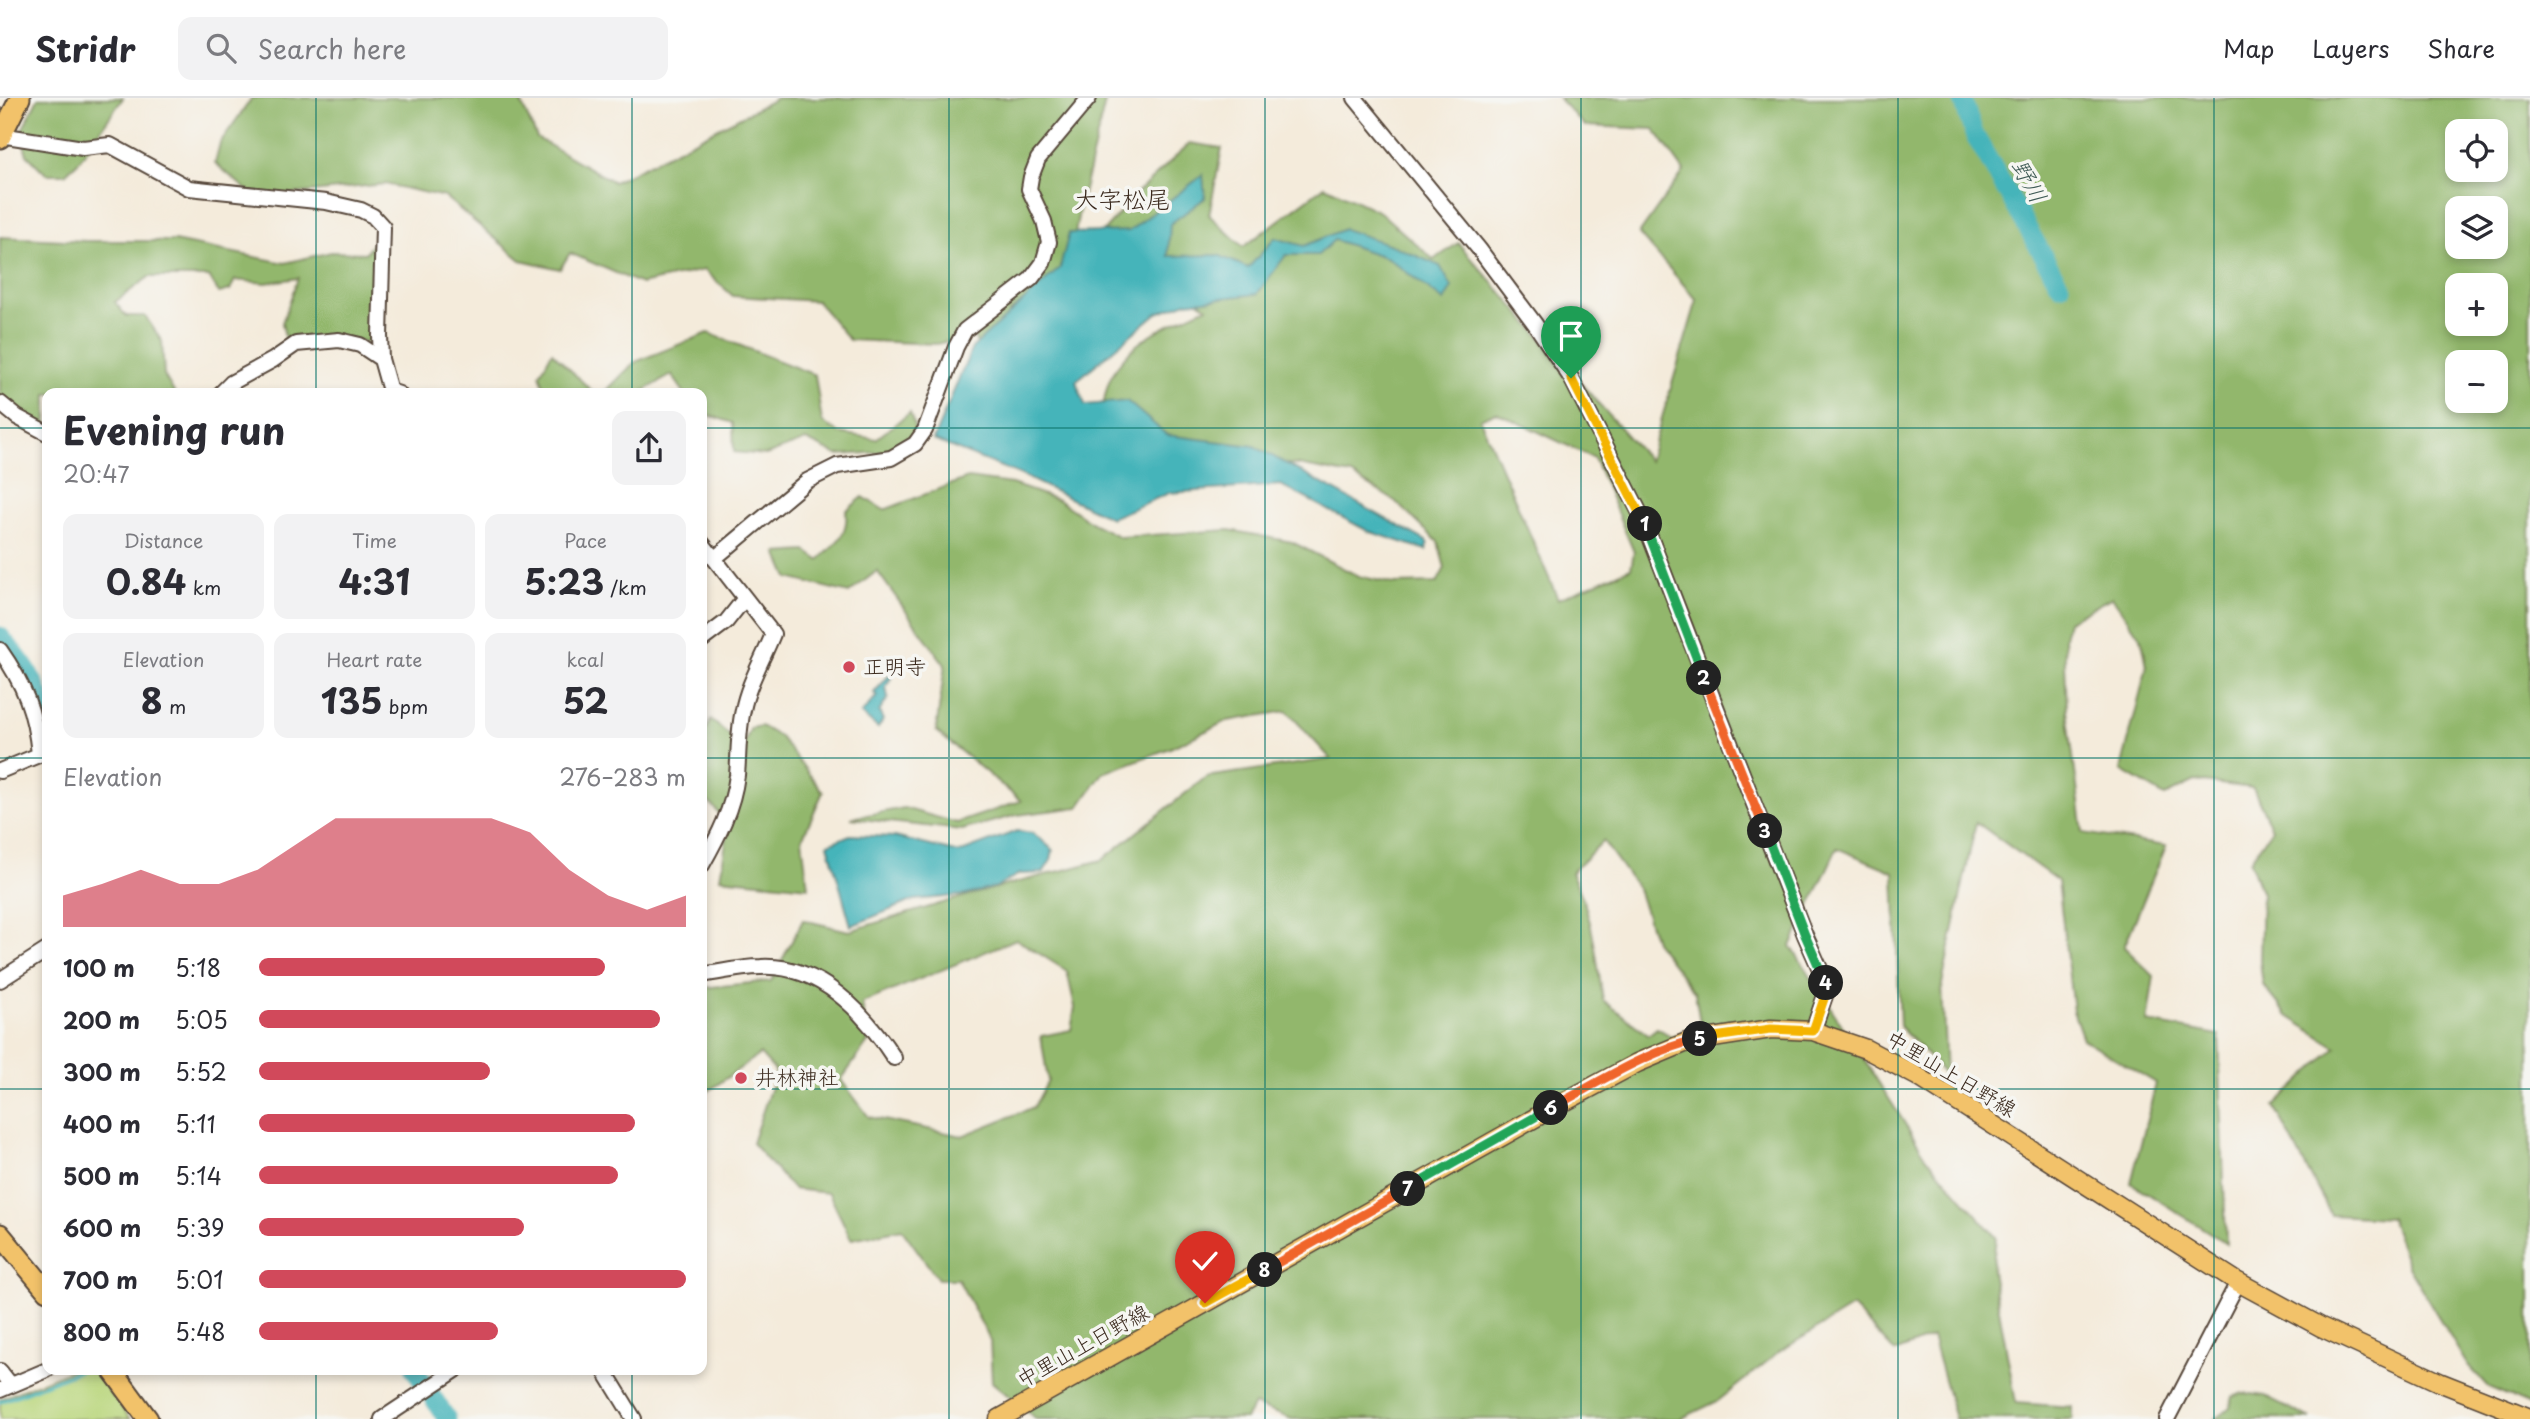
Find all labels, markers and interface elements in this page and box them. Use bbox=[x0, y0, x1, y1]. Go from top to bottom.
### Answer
search box bbox=[178, 17, 668, 80]
text: Stridr bbox=[35, 23, 136, 73]
icon: search bbox=[202, 29, 240, 67]
text: Search here bbox=[258, 29, 406, 68]
text: Map bbox=[2223, 30, 2274, 66]
text: Layers bbox=[2312, 30, 2389, 66]
text: Share bbox=[2427, 30, 2495, 66]
map controls bbox=[2445, 119, 2508, 413]
button: locate bbox=[2445, 119, 2508, 182]
water label: 野川 bbox=[2004, 152, 2057, 209]
district label: 大字松尾 bbox=[1074, 180, 1170, 216]
button: layers bbox=[2445, 196, 2508, 259]
button: + bbox=[2445, 273, 2508, 336]
pin bbox=[1541, 306, 1601, 378]
icon: arrive bbox=[1552, 317, 1590, 355]
button: − bbox=[2445, 350, 2508, 413]
text: Evening run bbox=[63, 401, 285, 458]
button: share bbox=[612, 411, 686, 485]
text: 20:47 bbox=[63, 456, 129, 491]
pin: 1 bbox=[1628, 506, 1662, 542]
text: 1 bbox=[1640, 509, 1649, 537]
text: Distance bbox=[124, 526, 203, 554]
text: Time bbox=[352, 526, 397, 554]
text: Pace bbox=[564, 526, 607, 554]
text: 0.84 bbox=[106, 554, 186, 607]
text: 4:31 bbox=[338, 554, 411, 607]
text: 5:23 bbox=[524, 554, 604, 607]
text: km bbox=[186, 573, 221, 601]
text: /km bbox=[604, 573, 647, 601]
text: Elevation bbox=[123, 645, 204, 673]
text: Heart rate bbox=[327, 645, 422, 673]
text: kcal bbox=[567, 645, 604, 673]
place label: 正明寺 bbox=[863, 649, 926, 681]
marker: 正明寺 bbox=[841, 659, 857, 675]
pin: 2 bbox=[1686, 660, 1722, 696]
text: 2 bbox=[1697, 663, 1710, 691]
text: 8 bbox=[141, 673, 163, 726]
text: 135 bbox=[321, 673, 383, 726]
text: 52 bbox=[563, 673, 608, 726]
text: m bbox=[163, 692, 186, 720]
text: bpm bbox=[383, 692, 428, 720]
text: Elevation bbox=[63, 759, 162, 794]
text: 276–283 m bbox=[559, 759, 686, 794]
pin: 3 bbox=[1748, 814, 1782, 848]
text: 3 bbox=[1758, 816, 1771, 844]
text: 100 m bbox=[63, 950, 135, 985]
text: 5:18 bbox=[175, 950, 221, 985]
pin: 4 bbox=[1808, 966, 1843, 1001]
text: 4 bbox=[1819, 968, 1832, 996]
text: 200 m bbox=[63, 1002, 140, 1037]
text: 5:05 bbox=[175, 1002, 228, 1037]
pin: 5 bbox=[1682, 1021, 1718, 1056]
street label: 中里山上日野線 bbox=[1881, 1021, 2023, 1124]
text: 5 bbox=[1693, 1024, 1706, 1052]
text: 300 m bbox=[63, 1054, 141, 1089]
text: 5:52 bbox=[175, 1054, 227, 1089]
place label: 井林神社 bbox=[755, 1060, 839, 1092]
marker: 井林神社 bbox=[733, 1070, 749, 1086]
pin: 6 bbox=[1534, 1090, 1568, 1126]
text: 6 bbox=[1544, 1093, 1557, 1121]
text: 400 m bbox=[63, 1106, 141, 1141]
text: 5:11 bbox=[175, 1106, 216, 1141]
text: 500 m bbox=[63, 1158, 140, 1193]
text: 5:14 bbox=[175, 1158, 222, 1193]
pin: 7 bbox=[1390, 1172, 1426, 1206]
text: 7 bbox=[1402, 1174, 1413, 1202]
text: 600 m bbox=[63, 1210, 141, 1245]
text: 5:39 bbox=[175, 1210, 225, 1245]
pin bbox=[1175, 1231, 1235, 1303]
icon: check bbox=[1186, 1242, 1224, 1280]
pin: 8 bbox=[1248, 1252, 1282, 1288]
text: 8 bbox=[1259, 1255, 1270, 1283]
text: 700 m bbox=[63, 1262, 138, 1297]
text: 5:01 bbox=[175, 1262, 223, 1297]
street label: 中里山上日野線 bbox=[1010, 1295, 1154, 1394]
text: 800 m bbox=[63, 1314, 140, 1349]
text: 5:48 bbox=[175, 1314, 226, 1349]

